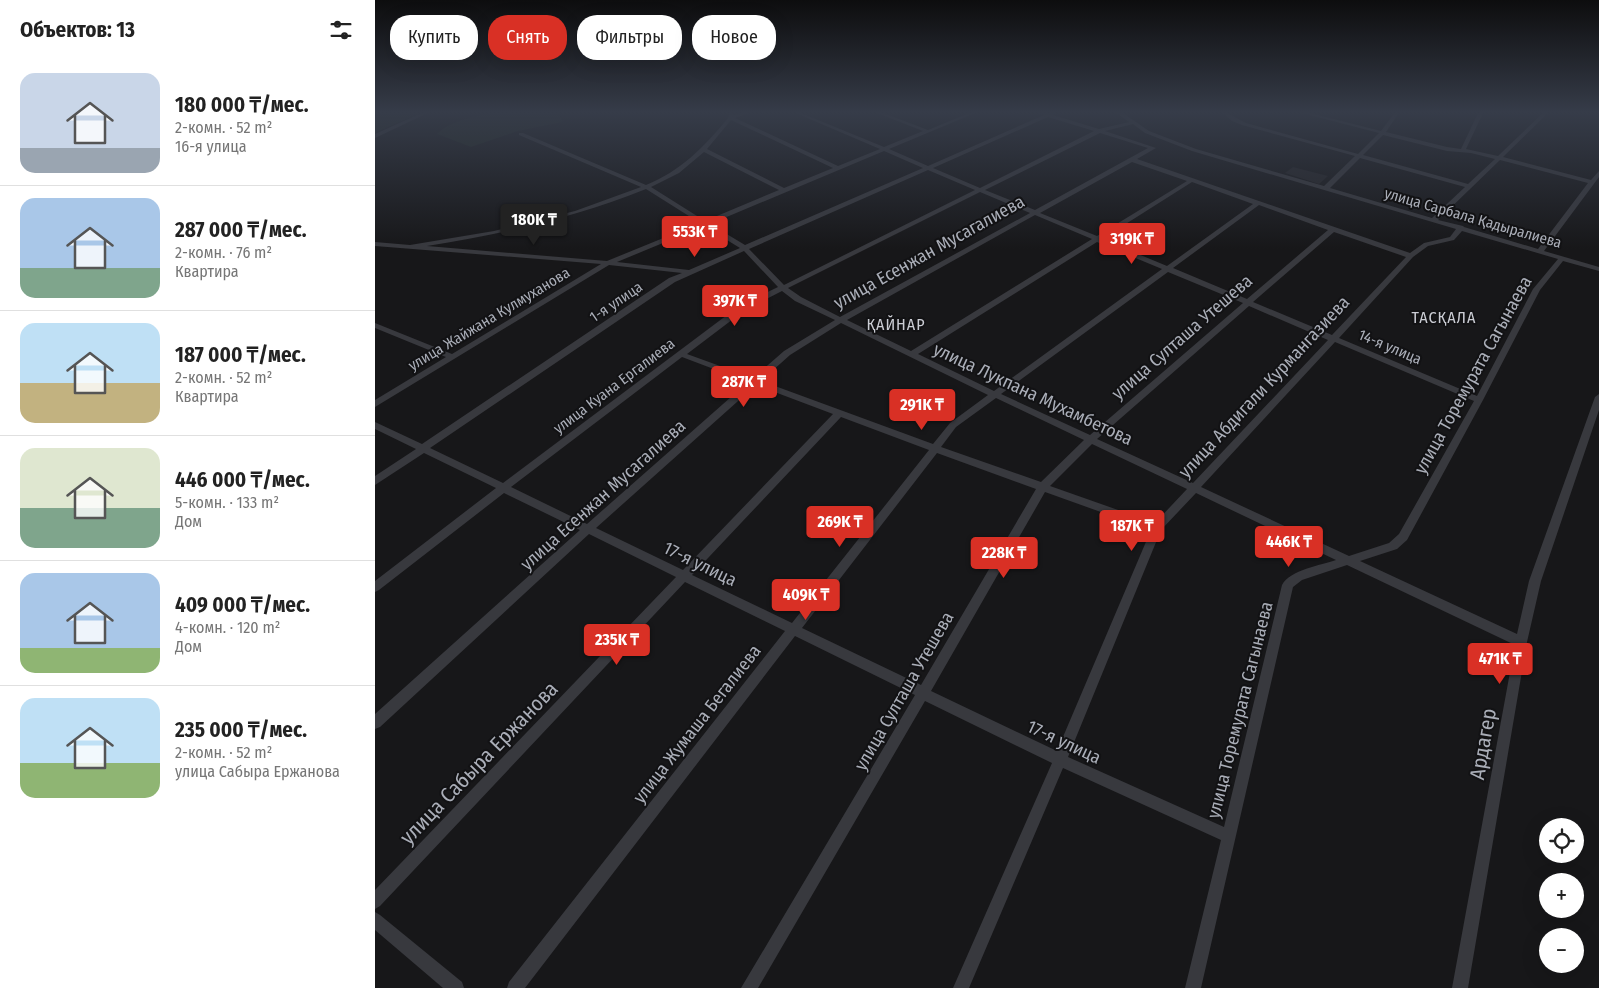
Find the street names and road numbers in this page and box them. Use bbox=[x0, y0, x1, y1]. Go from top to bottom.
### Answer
street label: улица Сарбала Қадыралиева bbox=[1382, 184, 1564, 252]
street label: улица Есенжан Мусагалиева bbox=[830, 190, 1028, 314]
street label: улица Жайжана Кулмуханова bbox=[405, 264, 573, 374]
street label: улица Султаша Утешева bbox=[1107, 270, 1257, 404]
street label: улица Торемурата Сагынаева bbox=[1409, 272, 1537, 478]
street label: 1-я улица bbox=[586, 278, 646, 326]
street label: улица Абдигали Курмангазиева bbox=[1174, 291, 1354, 483]
street label: 14-я улица bbox=[1356, 326, 1424, 368]
street label: улица Куана Ергалиева bbox=[550, 335, 678, 437]
street label: улица Лукпана Мухамбетова bbox=[930, 338, 1136, 450]
street label: улица Есенжан Мусагалиева bbox=[516, 415, 690, 575]
street label: 17-я улица bbox=[660, 537, 740, 591]
street label: улица Торемурата Сагынаева bbox=[1202, 599, 1278, 821]
street label: улица Султаша Утешева bbox=[850, 608, 958, 774]
street label: улица Жумаша Бегалиева bbox=[628, 640, 766, 808]
street label: улица Сабыра Ержанова bbox=[394, 676, 564, 850]
street label: Ардагер bbox=[1464, 706, 1502, 782]
street label: 17-я улица bbox=[1024, 715, 1105, 769]

